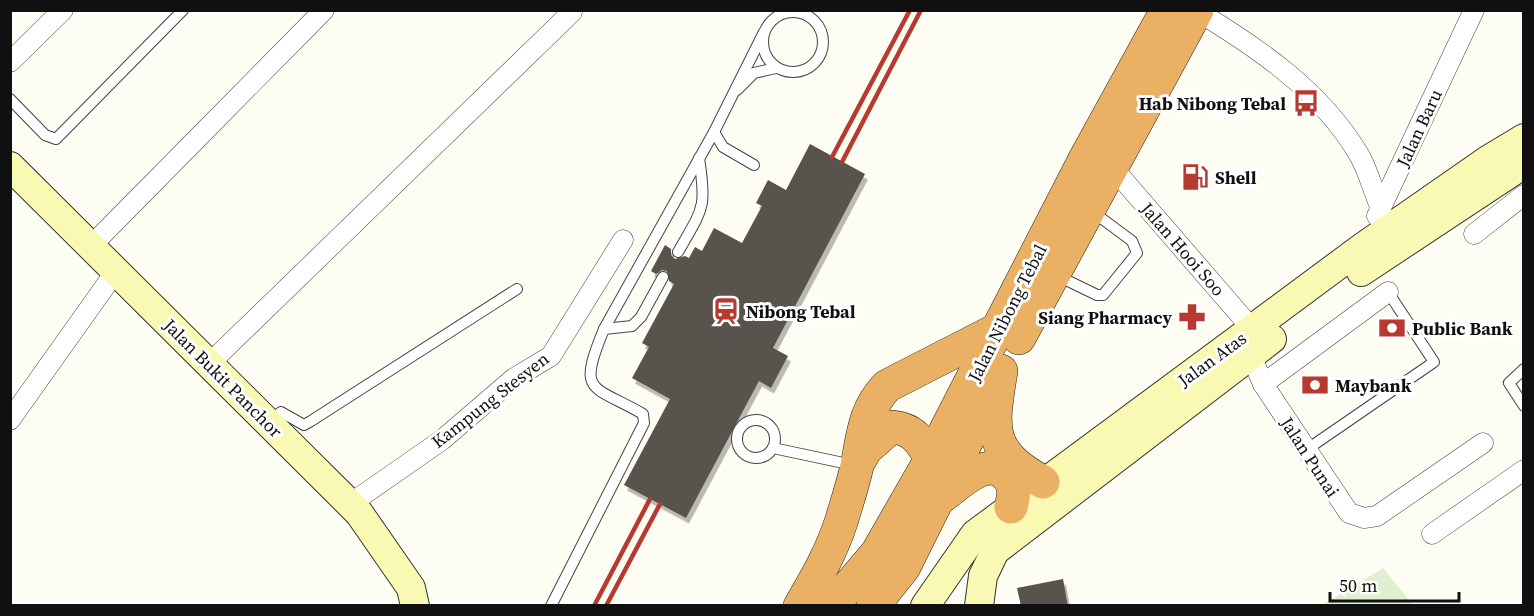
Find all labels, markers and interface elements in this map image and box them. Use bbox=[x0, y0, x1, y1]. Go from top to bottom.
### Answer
street label: Jalan Baru bbox=[1390, 85, 1448, 172]
bus stop icon: Hab Nibong Tebal bbox=[1291, 88, 1321, 118]
place label: Hab Nibong Tebal bbox=[1139, 91, 1286, 116]
fuel station icon: Shell bbox=[1180, 162, 1210, 192]
place label: Shell bbox=[1215, 165, 1257, 190]
street label: Jalan Hooi Soo bbox=[1135, 196, 1231, 301]
street label: Jalan Nibong Tebal bbox=[961, 240, 1052, 387]
station icon: Nibong Tebal bbox=[711, 296, 741, 326]
place label: Nibong Tebal bbox=[746, 299, 856, 324]
pharmacy icon: Siang Pharmacy bbox=[1177, 302, 1207, 332]
place label: Siang Pharmacy bbox=[1038, 305, 1172, 330]
street label: Jalan Bukit Panchor bbox=[157, 312, 288, 443]
bank icon: Public Bank bbox=[1377, 313, 1407, 343]
place label: Public Bank bbox=[1412, 316, 1513, 341]
street label: Jalan Atas bbox=[1172, 326, 1252, 393]
street label: Kampung Stesyen bbox=[426, 346, 554, 454]
bank icon: Maybank bbox=[1300, 370, 1330, 400]
place label: Maybank bbox=[1335, 373, 1412, 398]
street label: Jalan Punai bbox=[1274, 411, 1345, 502]
scale bar bbox=[1330, 565, 1459, 603]
text: 50 m bbox=[1339, 573, 1377, 598]

